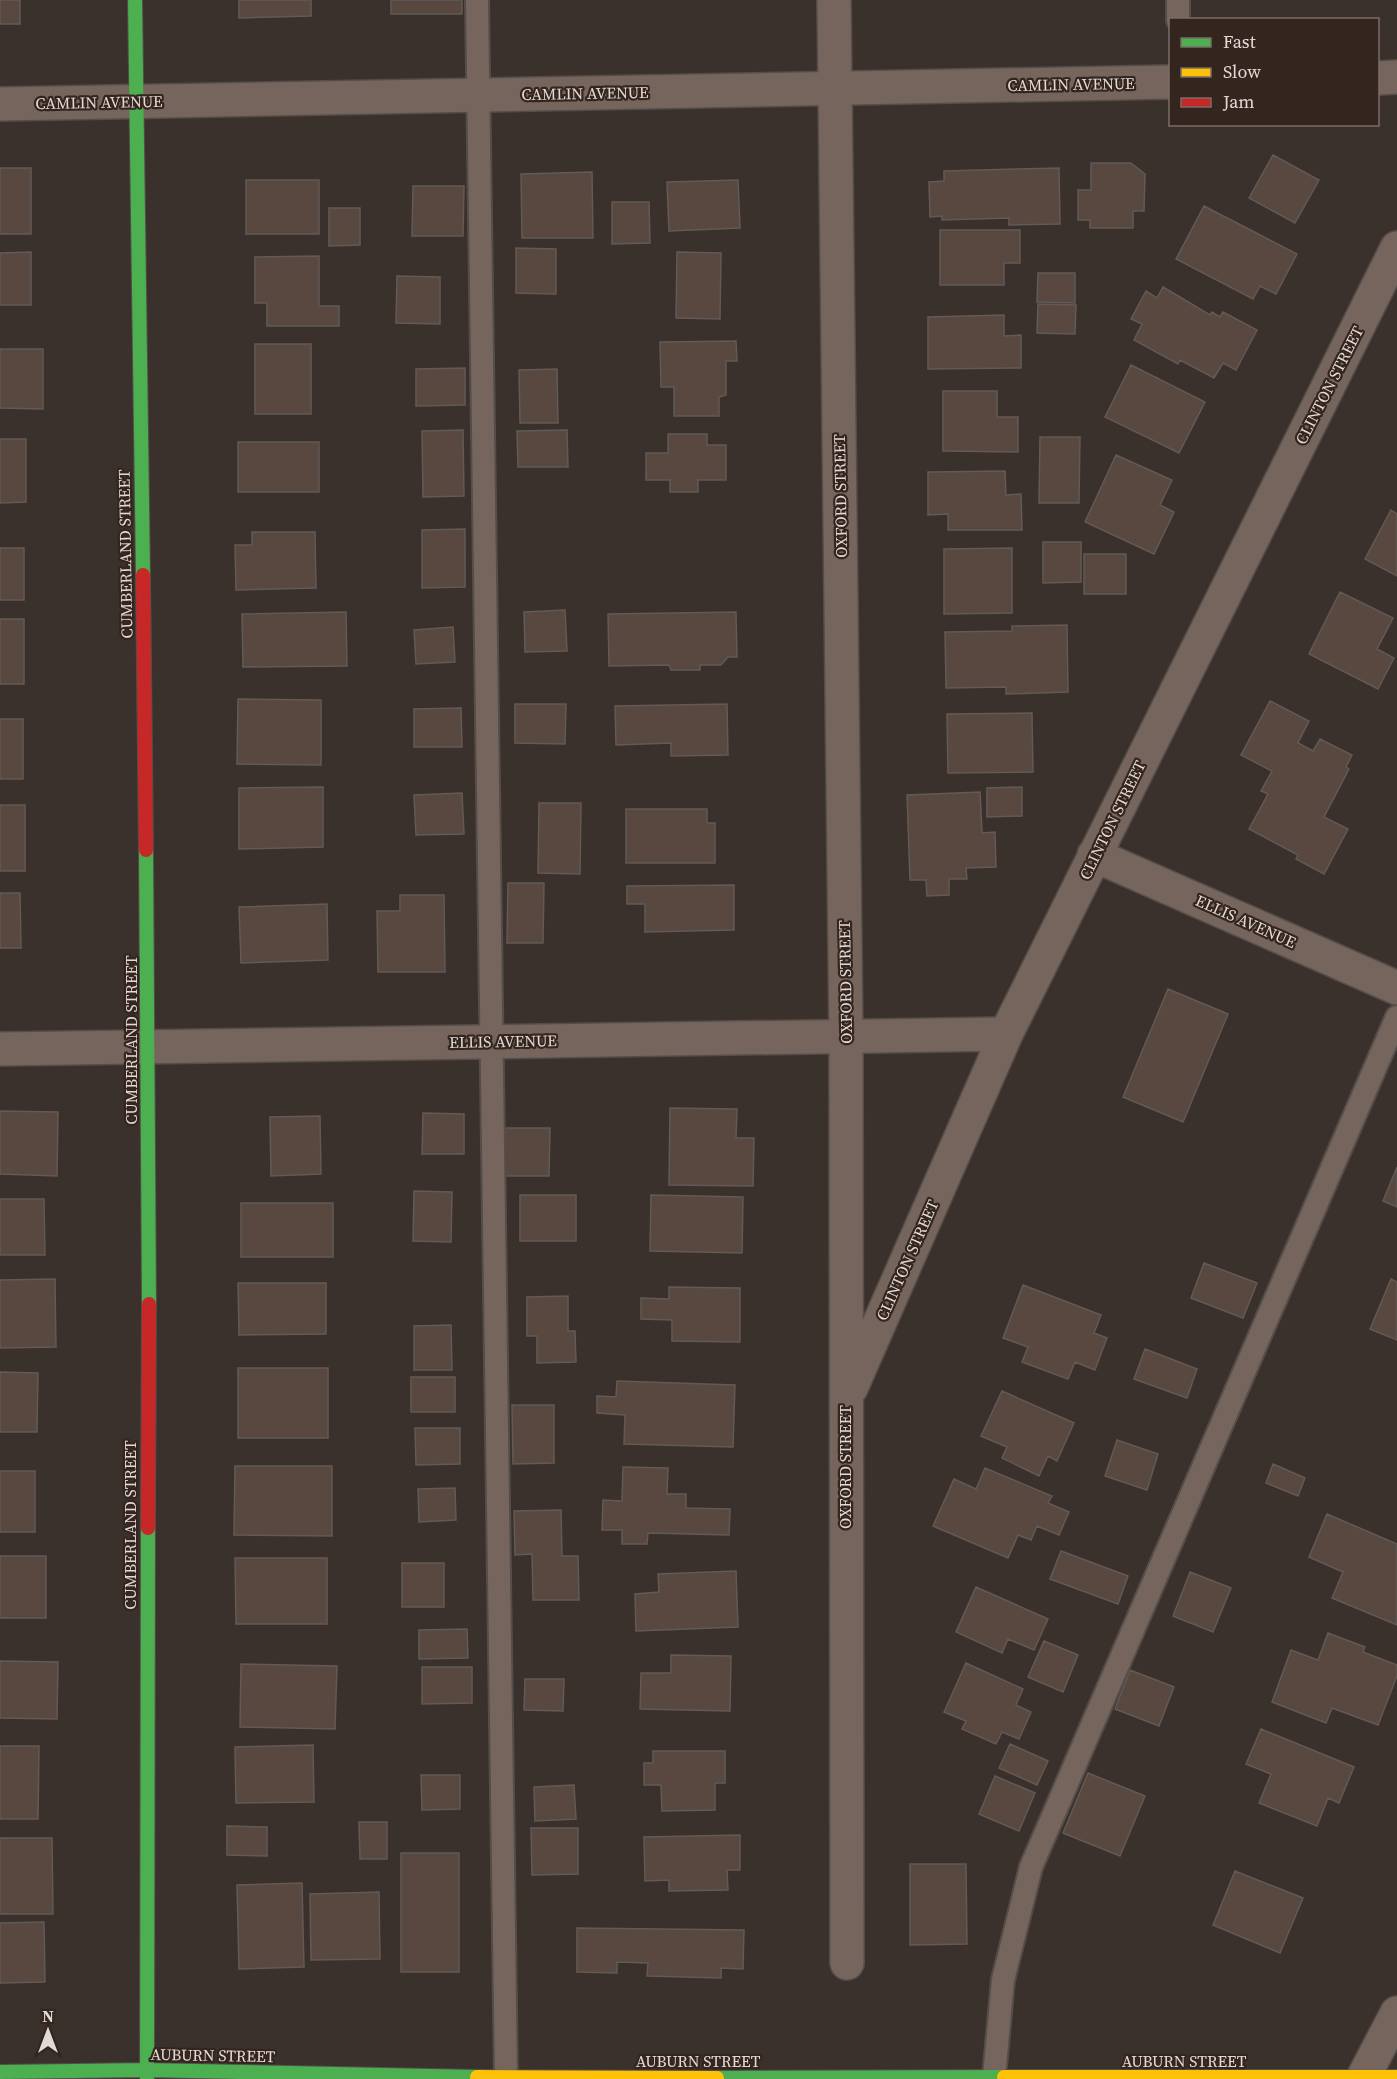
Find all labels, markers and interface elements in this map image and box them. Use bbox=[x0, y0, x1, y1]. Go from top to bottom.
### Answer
legend bbox=[1169, 18, 1379, 126]
text: Fast bbox=[1223, 29, 1256, 54]
text: Slow bbox=[1223, 59, 1261, 84]
street label: CAMLIN AVENUE bbox=[1007, 72, 1135, 96]
street label: CAMLIN AVENUE bbox=[521, 81, 649, 105]
text: Jam bbox=[1222, 89, 1255, 114]
street label: CAMLIN AVENUE bbox=[35, 90, 163, 114]
street label: CLINTON STREET bbox=[1290, 322, 1368, 448]
street label: OXFORD STREET bbox=[828, 434, 852, 558]
street label: CUMBERLAND STREET bbox=[113, 469, 137, 639]
street label: CLINTON STREET bbox=[1074, 756, 1151, 883]
street label: ELLIS AVENUE bbox=[1192, 889, 1300, 953]
street label: OXFORD STREET bbox=[833, 920, 857, 1044]
street label: CUMBERLAND STREET bbox=[120, 955, 142, 1125]
street label: ELLIS AVENUE bbox=[449, 1029, 557, 1053]
street label: CLINTON STREET bbox=[870, 1196, 944, 1324]
street label: OXFORD STREET bbox=[834, 1405, 856, 1529]
street label: CUMBERLAND STREET bbox=[119, 1440, 141, 1610]
north arrow bbox=[18, 2001, 78, 2061]
text: N bbox=[42, 2005, 54, 2027]
street label: AUBURN STREET bbox=[150, 2043, 276, 2067]
street label: AUBURN STREET bbox=[636, 2050, 761, 2072]
street label: AUBURN STREET bbox=[1122, 2050, 1247, 2072]

